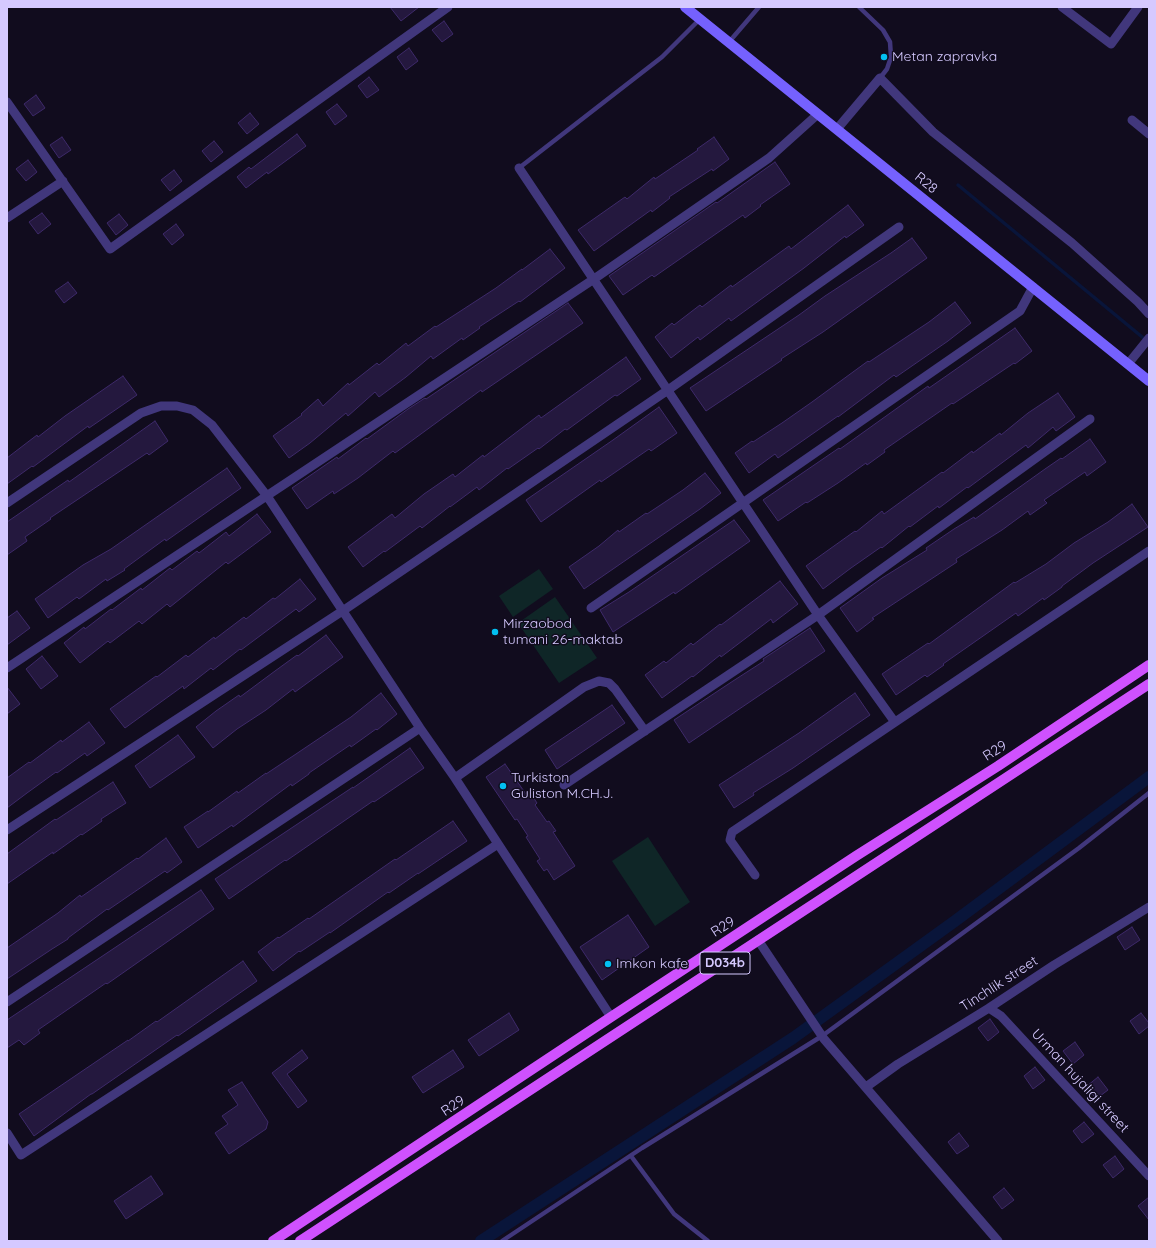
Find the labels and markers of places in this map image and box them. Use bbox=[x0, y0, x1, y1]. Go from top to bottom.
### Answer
place label: Metan zapravka bbox=[892, 49, 997, 65]
marker: Metan zapravka bbox=[879, 52, 889, 62]
place label: Mirzaobod tumani 26-maktab bbox=[503, 616, 623, 648]
marker: Mirzaobod tumani 26-maktab bbox=[490, 627, 500, 637]
place label: Turkiston Guliston M.CH.J. bbox=[511, 770, 613, 802]
marker: Turkiston Guliston M.CH.J. bbox=[498, 781, 508, 791]
place label: Imkon kafe bbox=[616, 956, 688, 972]
marker: Imkon kafe bbox=[603, 959, 613, 969]

